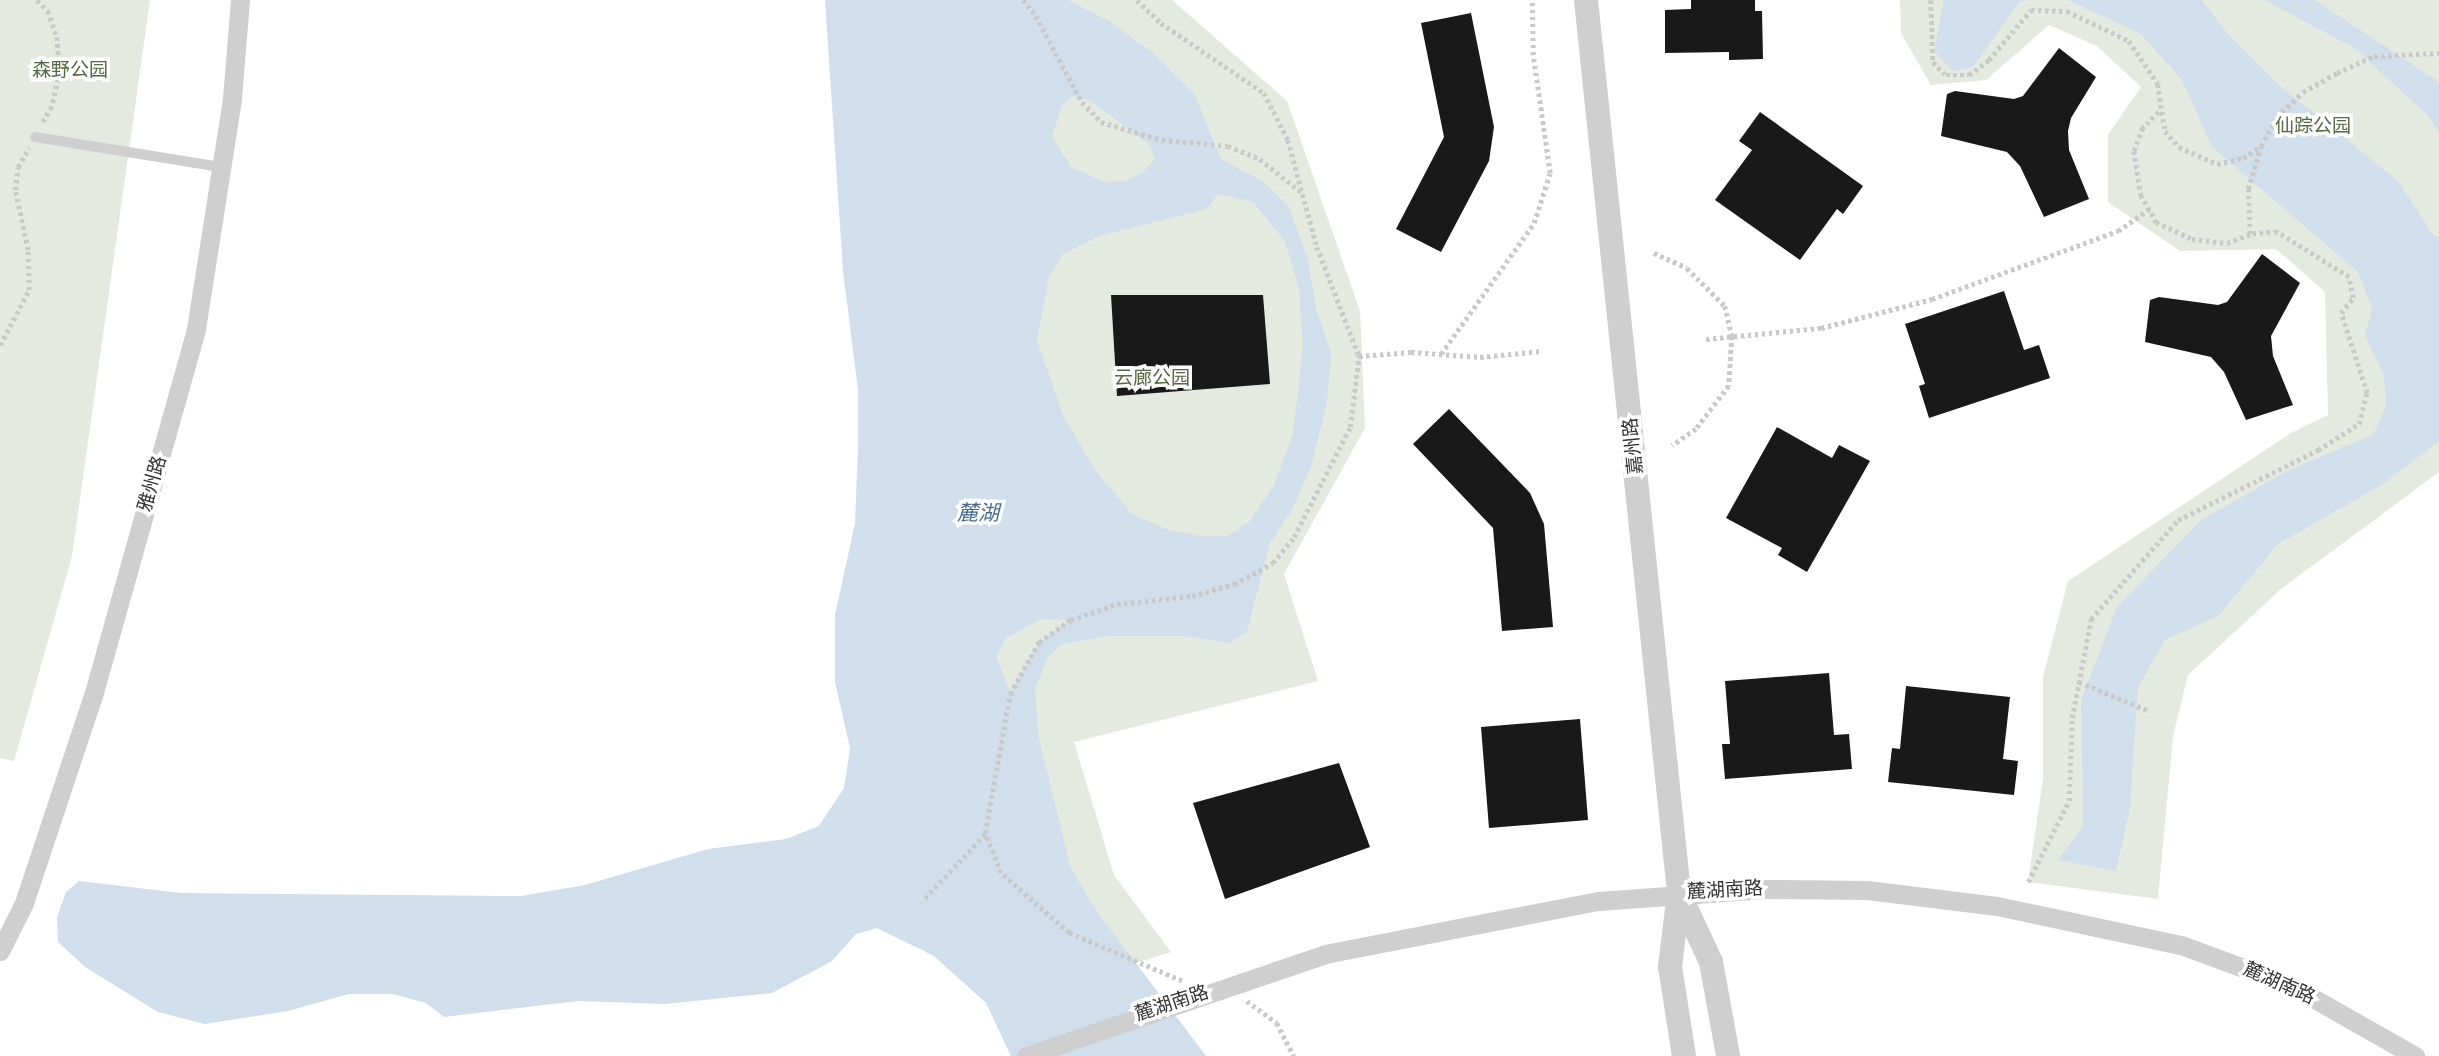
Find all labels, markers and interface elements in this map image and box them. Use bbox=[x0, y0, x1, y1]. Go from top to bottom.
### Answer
park label: 森野公园 bbox=[32, 60, 108, 82]
park label: 仙踪公园 bbox=[2275, 116, 2351, 138]
park label: 云廊公园 bbox=[1114, 368, 1190, 390]
street label: 嘉州路 bbox=[1620, 416, 1648, 476]
street label: 雅州路 bbox=[134, 453, 172, 515]
water label: 麓湖 bbox=[957, 500, 999, 526]
street label: 麓湖南路 bbox=[1686, 878, 1764, 904]
street label: 麓湖南路 bbox=[2240, 958, 2318, 1010]
street label: 麓湖南路 bbox=[1132, 981, 1212, 1027]

